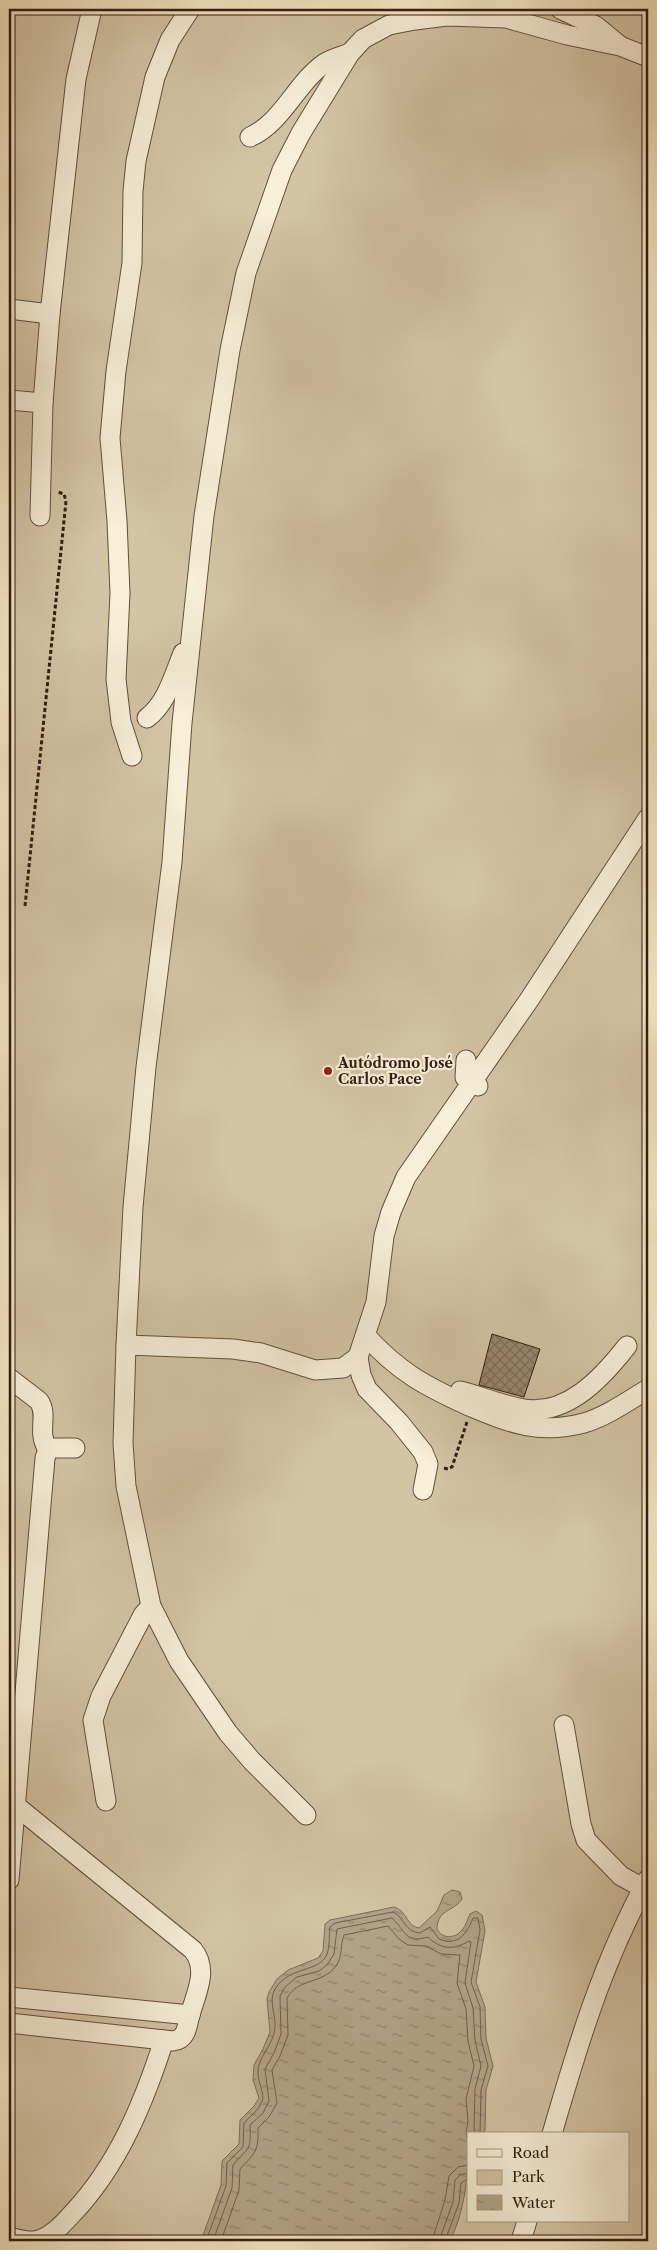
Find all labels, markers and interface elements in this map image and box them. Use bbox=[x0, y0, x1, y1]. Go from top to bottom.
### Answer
place label: Autódromo José Carlos Pace bbox=[337, 1054, 453, 1088]
marker: Autódromo José Carlos Pace bbox=[322, 1065, 334, 1077]
legend bbox=[467, 2132, 630, 2222]
text: Road bbox=[512, 2143, 549, 2162]
text: Park bbox=[512, 2167, 546, 2186]
text: Water bbox=[511, 2193, 556, 2212]

